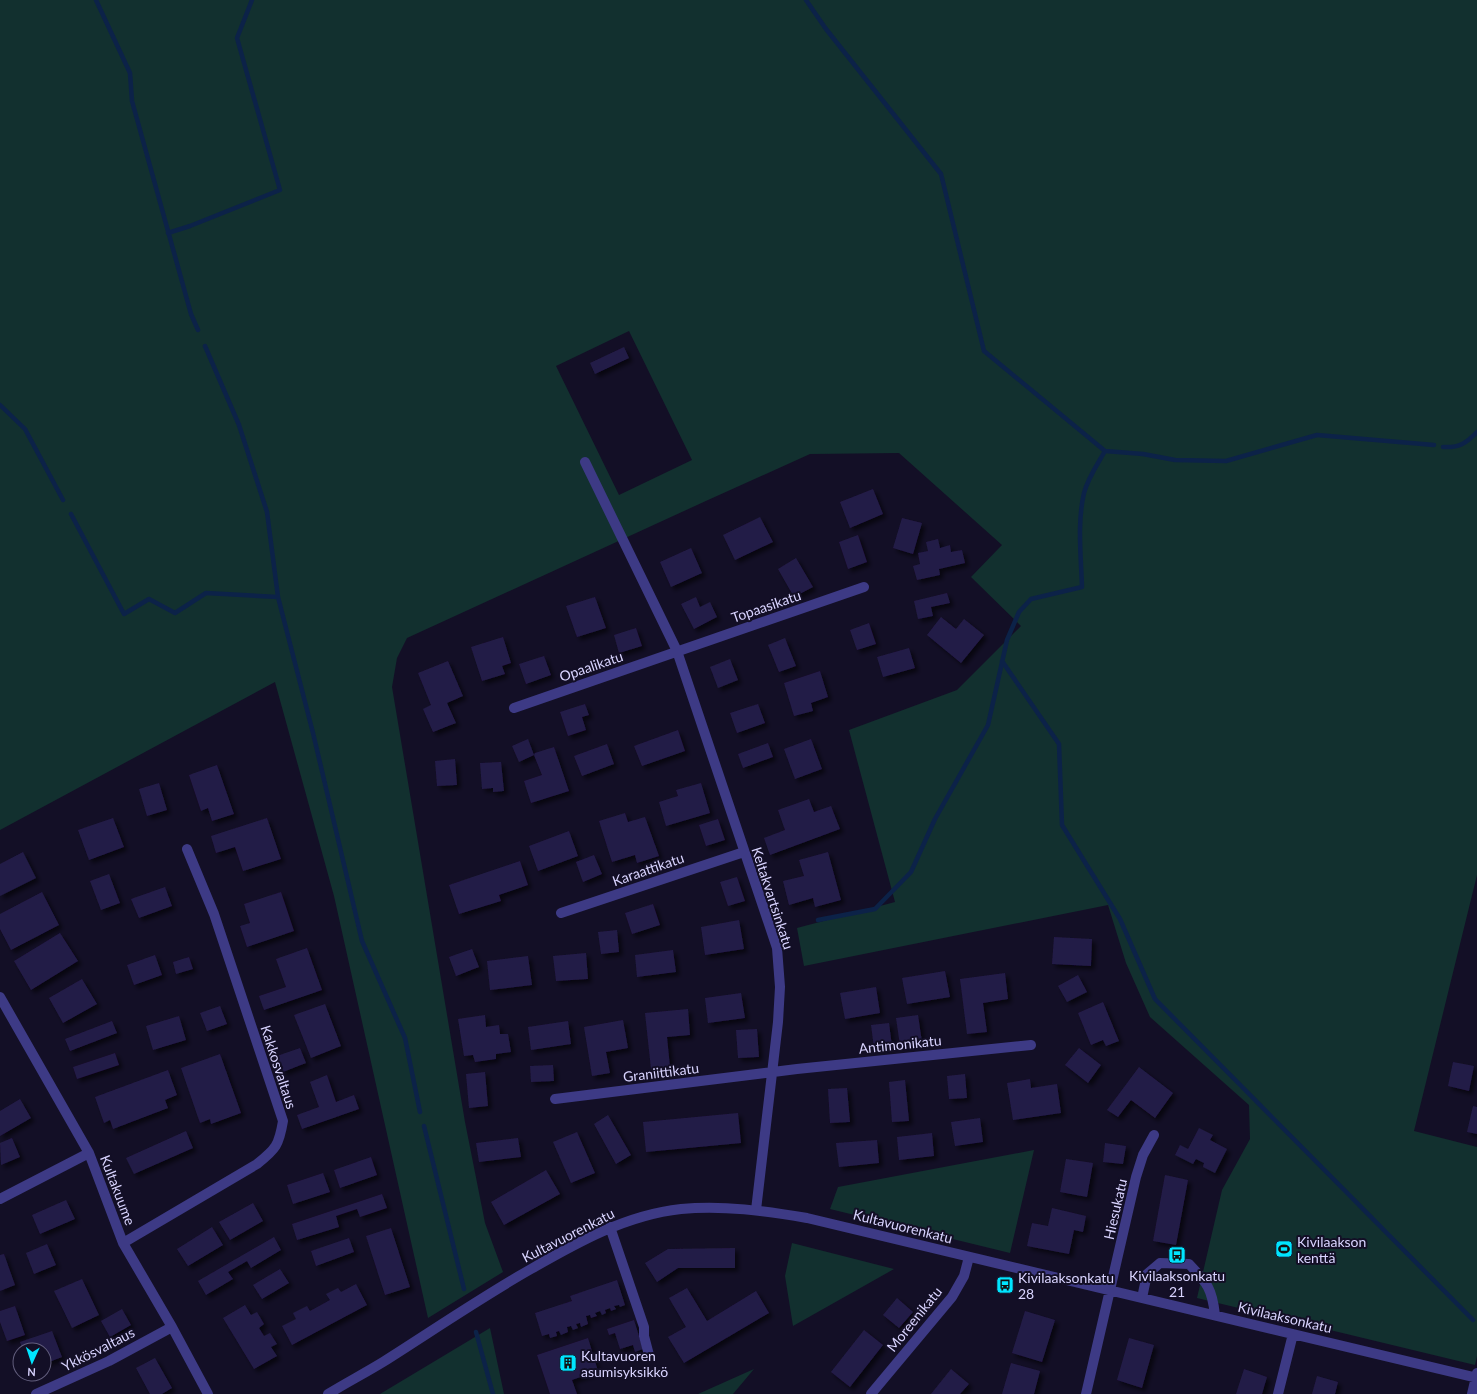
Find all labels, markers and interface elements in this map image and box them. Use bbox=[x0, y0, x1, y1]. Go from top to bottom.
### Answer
street label: Topaasikatu bbox=[729, 586, 803, 626]
street label: Opaalikatu bbox=[557, 647, 625, 685]
street label: Keltakvartsinkatu bbox=[748, 845, 798, 951]
street label: Karaattikatu bbox=[610, 849, 686, 889]
street label: Kakkosvaltaus bbox=[257, 1023, 301, 1111]
street label: Antimonikatu bbox=[858, 1031, 942, 1057]
street label: Graniittikatu bbox=[622, 1059, 700, 1085]
street label: Kultakuume bbox=[97, 1153, 139, 1227]
street label: Hiesukatu bbox=[1100, 1177, 1130, 1241]
street label: Kultavuorenkatu bbox=[519, 1204, 617, 1266]
street label: Kultavuorenkatu bbox=[852, 1205, 954, 1247]
place label: Kivilaakson kenttä bbox=[1297, 1233, 1366, 1266]
sports icon: Kivilaakson kenttä bbox=[1274, 1239, 1294, 1259]
bus stop icon: Kivilaaksonkatu 21 bbox=[1167, 1245, 1187, 1265]
place label: Kivilaaksonkatu 21 bbox=[1129, 1267, 1225, 1300]
place label: Kivilaaksonkatu 28 bbox=[1018, 1269, 1114, 1302]
bus stop icon: Kivilaaksonkatu 28 bbox=[995, 1275, 1015, 1295]
street label: Moreenikatu bbox=[883, 1283, 945, 1355]
street label: Kivilaaksonkatu bbox=[1236, 1298, 1334, 1336]
street label: Ykkösvaltaus bbox=[59, 1323, 137, 1375]
north arrow bbox=[12, 1342, 52, 1382]
place label: Kultavuoren asumisyksikkö bbox=[581, 1347, 668, 1380]
building icon: Kultavuoren asumisyksikkö bbox=[558, 1353, 578, 1373]
text: N bbox=[27, 1366, 36, 1379]

